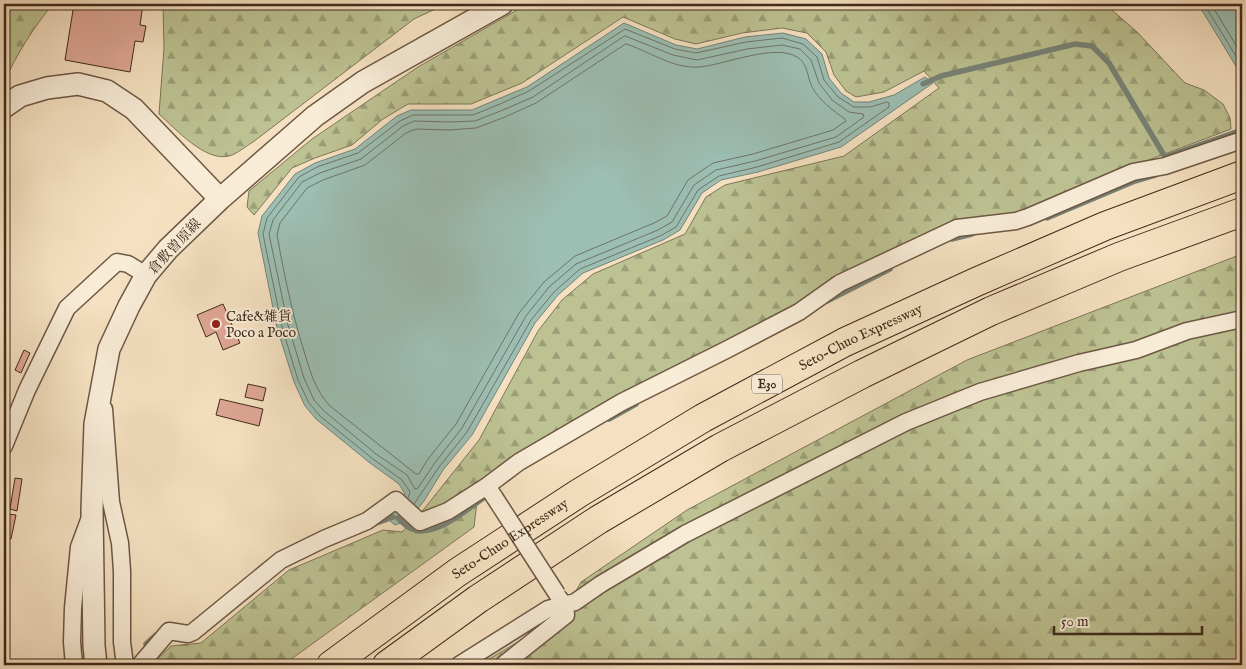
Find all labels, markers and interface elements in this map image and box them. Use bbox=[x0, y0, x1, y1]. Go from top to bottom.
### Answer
street label: 倉敷曽原線 bbox=[144, 215, 205, 278]
street label: Seto-Chuo Expressway bbox=[796, 300, 925, 375]
place label: Cafe&雑貨 Poco a Poco bbox=[226, 308, 296, 342]
marker: Cafe&雑貨 Poco a Poco bbox=[210, 318, 222, 330]
road number: E30 bbox=[752, 374, 782, 394]
street label: Seto-Chuo Expressway bbox=[448, 495, 572, 584]
scale bar bbox=[1054, 604, 1201, 636]
text: 50 m bbox=[1061, 612, 1089, 631]

